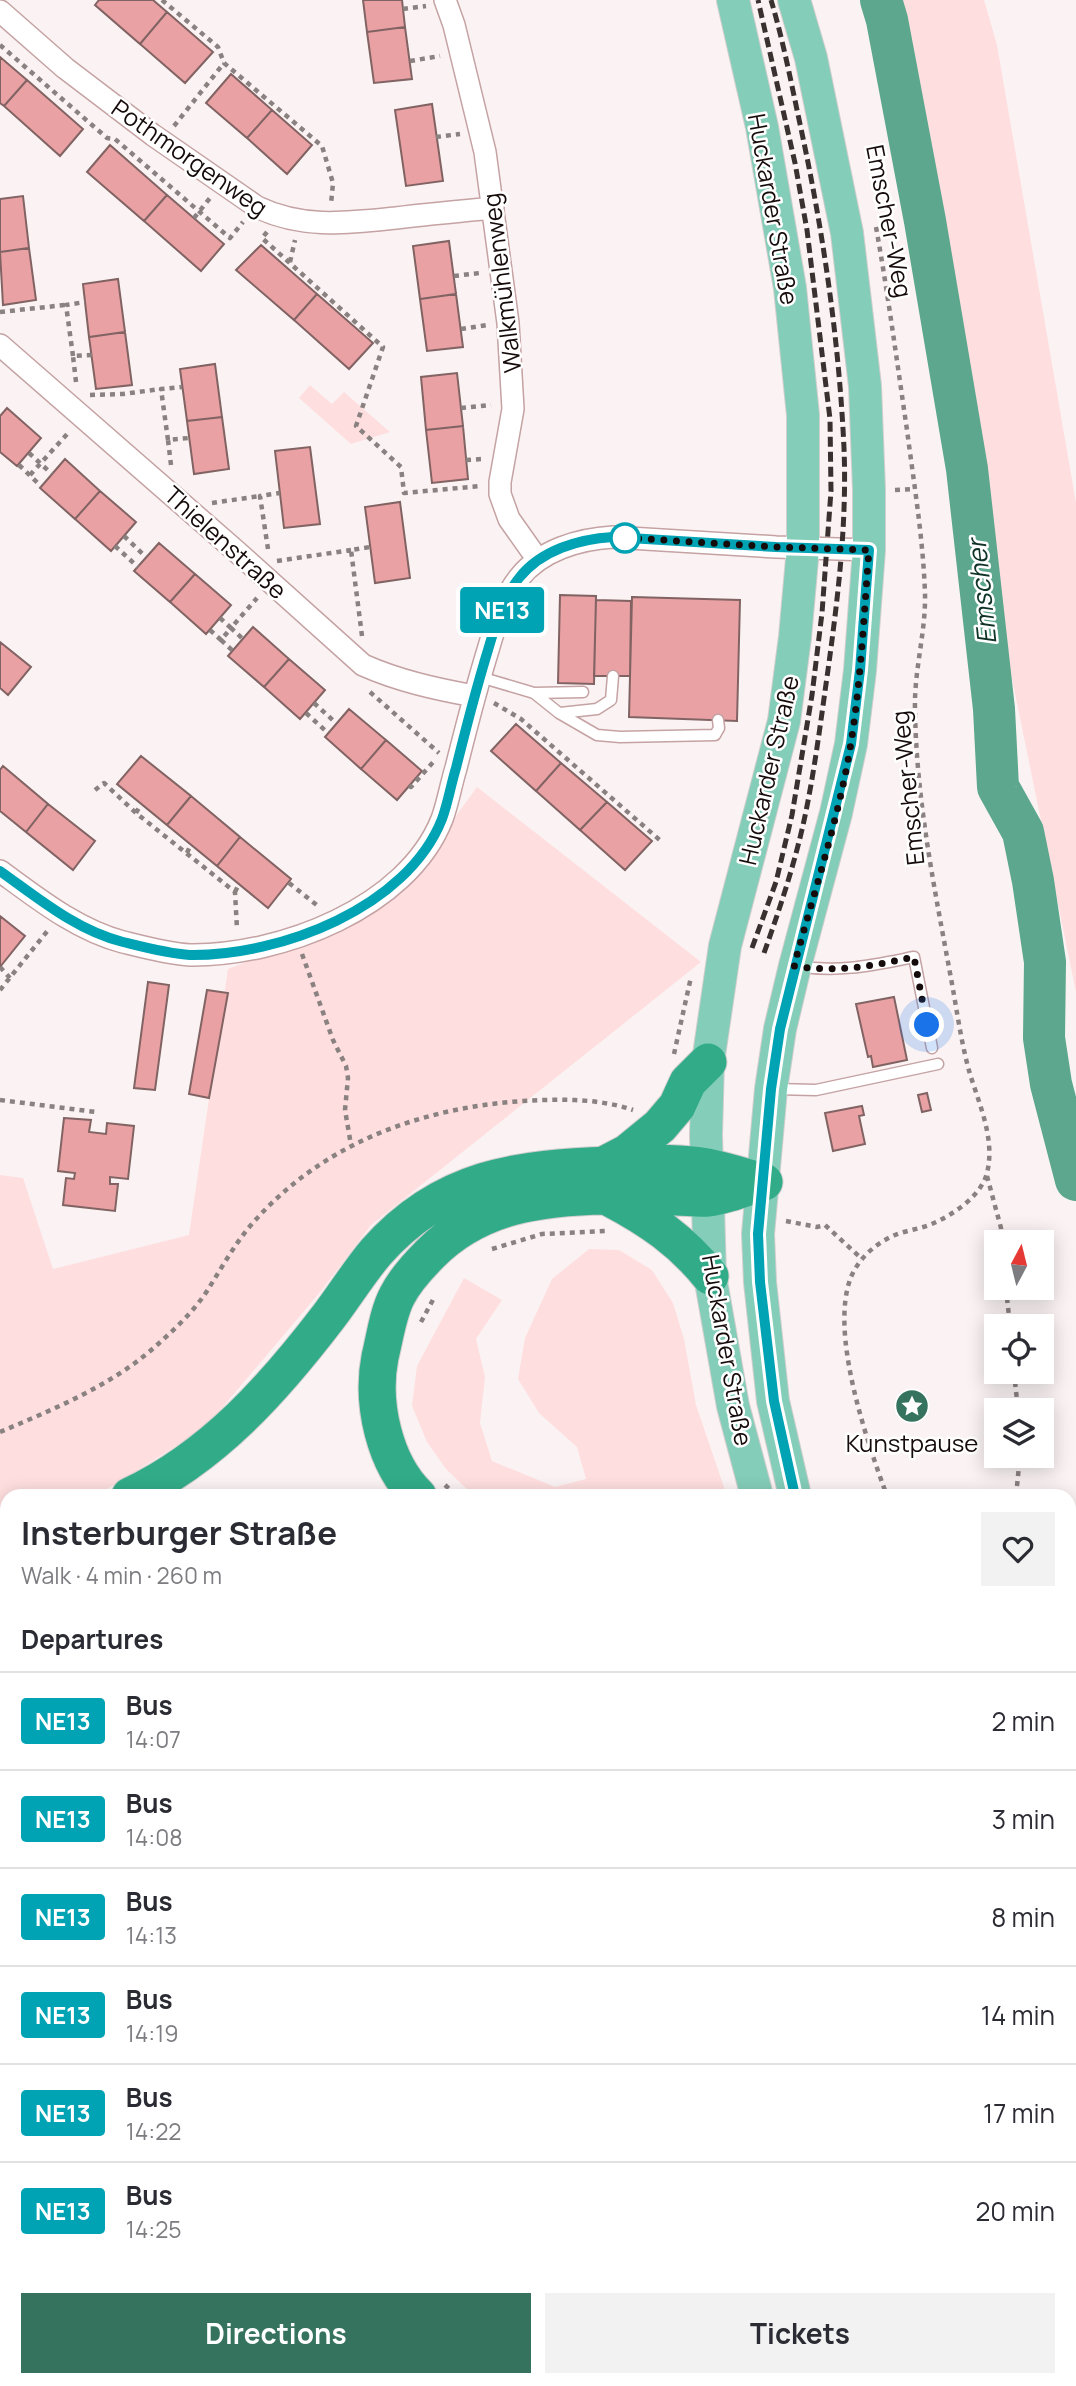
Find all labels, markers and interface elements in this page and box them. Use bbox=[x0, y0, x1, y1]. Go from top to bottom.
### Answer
street label: Pothmorgenweg bbox=[105, 91, 275, 223]
street label: Huckarder Straße bbox=[741, 111, 807, 307]
street label: Emscher-Weg bbox=[859, 142, 921, 300]
street label: Walkmühlenweg bbox=[474, 191, 528, 375]
street label: Thielenstraße bbox=[158, 478, 294, 606]
unlabelled marker bbox=[610, 523, 640, 553]
water label: Emscher bbox=[957, 534, 1004, 646]
line badge: NE13 bbox=[453, 587, 551, 633]
text: NE13 bbox=[474, 593, 530, 626]
street label: Huckarder Straße bbox=[730, 672, 806, 868]
street label: Emscher-Weg bbox=[882, 709, 932, 867]
your location bbox=[909, 1007, 944, 1042]
north arrow bbox=[984, 1230, 1054, 1300]
map controls bbox=[984, 1230, 1054, 1468]
street label: Huckarder Straße bbox=[695, 1252, 761, 1448]
button: locate bbox=[984, 1314, 1054, 1384]
place icon: Kunstpause bbox=[893, 1387, 931, 1425]
button: layers bbox=[984, 1398, 1054, 1468]
place label: Kunstpause bbox=[846, 1426, 978, 1459]
text: Insterburger Straße bbox=[21, 1510, 337, 1555]
button: heart bbox=[981, 1512, 1055, 1586]
text: Walk · 4 min · 260 m bbox=[21, 1559, 222, 1591]
text: Departures bbox=[21, 1621, 163, 1657]
text: Bus bbox=[126, 1687, 173, 1723]
text: 2 min bbox=[991, 1703, 1055, 1739]
text: NE13 bbox=[35, 1704, 91, 1737]
text: 14:07 bbox=[126, 1723, 181, 1755]
text: Bus bbox=[126, 1785, 173, 1821]
text: 3 min bbox=[992, 1801, 1055, 1837]
text: NE13 bbox=[35, 1802, 91, 1835]
text: 14:08 bbox=[126, 1821, 183, 1853]
text: Bus bbox=[126, 1883, 173, 1919]
text: 8 min bbox=[991, 1899, 1055, 1935]
text: NE13 bbox=[35, 1900, 91, 1933]
text: 14:13 bbox=[126, 1919, 177, 1951]
text: Bus bbox=[126, 1981, 173, 2017]
text: 14 min bbox=[981, 1997, 1055, 2033]
text: NE13 bbox=[35, 1998, 91, 2031]
text: 14:19 bbox=[126, 2017, 178, 2049]
text: Bus bbox=[126, 2079, 173, 2115]
text: 17 min bbox=[983, 2095, 1055, 2131]
text: NE13 bbox=[35, 2096, 91, 2129]
text: 14:22 bbox=[126, 2115, 181, 2147]
text: Bus bbox=[126, 2177, 173, 2213]
text: 20 min bbox=[976, 2193, 1055, 2229]
text: NE13 bbox=[35, 2194, 91, 2227]
text: 14:25 bbox=[126, 2213, 182, 2245]
button: Directions bbox=[21, 2293, 531, 2373]
button: Tickets bbox=[545, 2293, 1055, 2373]

